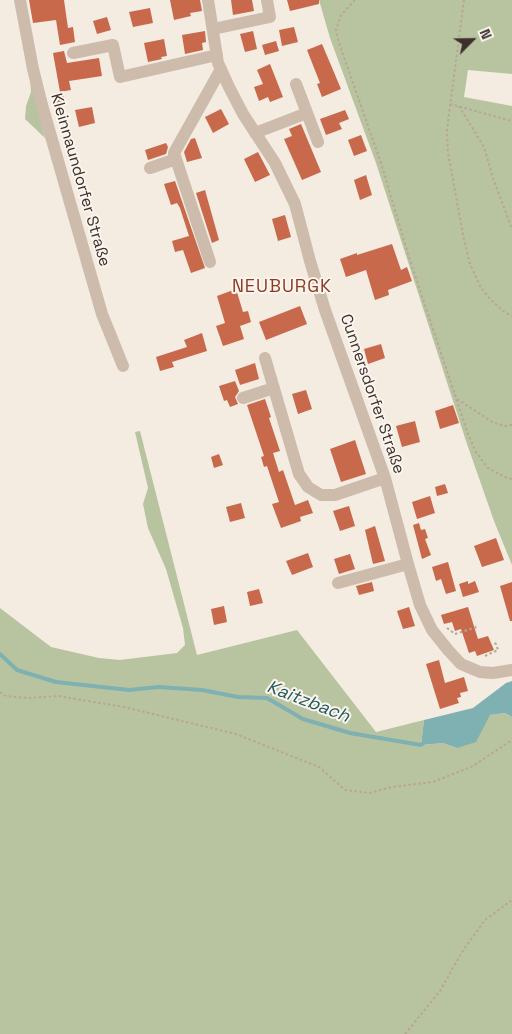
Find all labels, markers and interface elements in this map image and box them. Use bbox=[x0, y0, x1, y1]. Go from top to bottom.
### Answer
north arrow bbox=[447, 15, 497, 65]
text: N bbox=[476, 26, 496, 42]
street label: Kleinnaundorfer Straße bbox=[46, 91, 114, 269]
district label: NEUBURGK bbox=[231, 276, 333, 298]
street label: Cunnersdorfer Straße bbox=[336, 312, 408, 476]
water label: Kaitzbach bbox=[264, 676, 352, 728]

